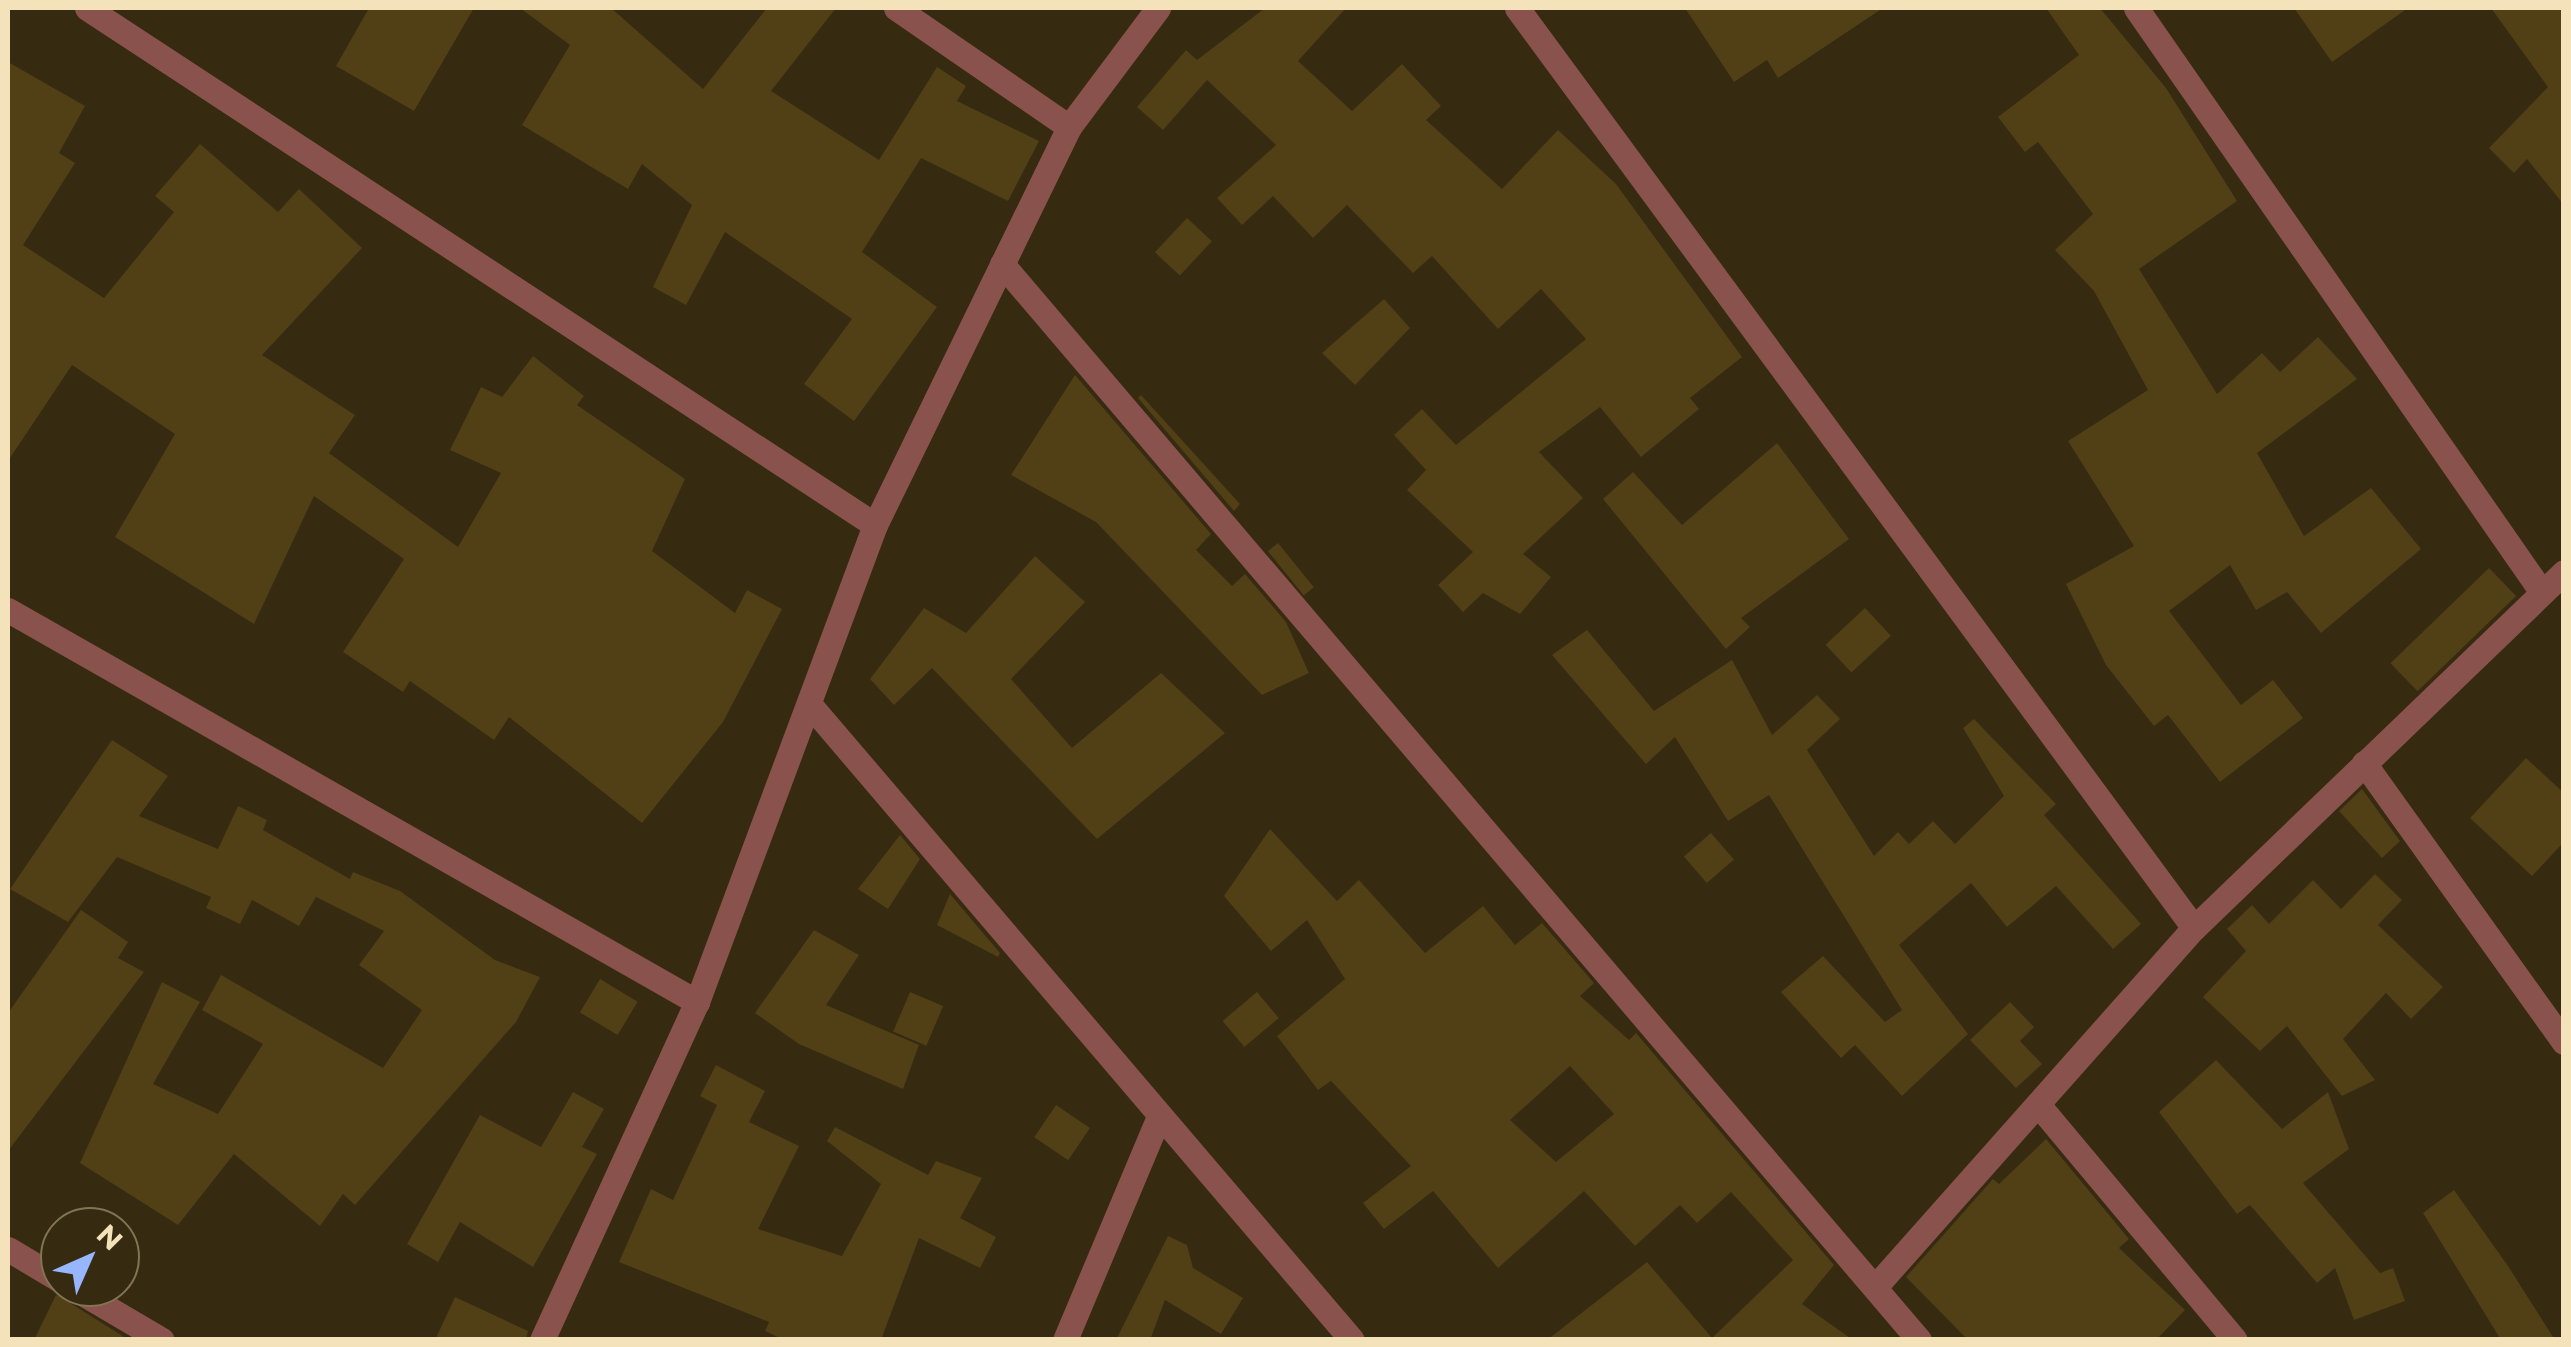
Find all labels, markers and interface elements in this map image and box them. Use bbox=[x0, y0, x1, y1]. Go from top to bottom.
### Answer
north arrow bbox=[40, 1207, 140, 1307]
text: N bbox=[90, 1217, 130, 1257]

